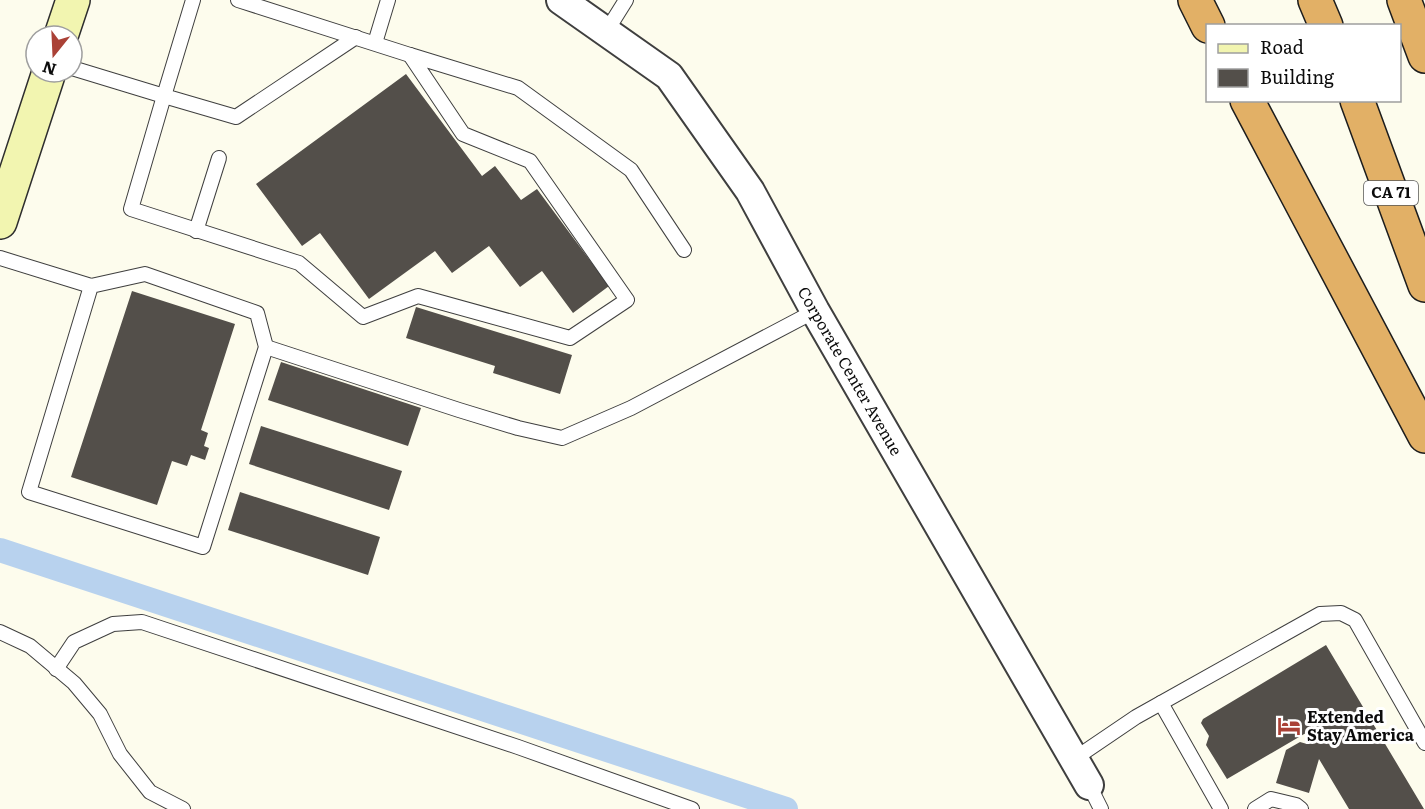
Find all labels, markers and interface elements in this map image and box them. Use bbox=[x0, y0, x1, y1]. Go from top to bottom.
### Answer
north arrow bbox=[24, 24, 84, 84]
legend bbox=[1206, 24, 1401, 102]
text: Road bbox=[1260, 33, 1304, 60]
text: N bbox=[39, 56, 59, 83]
text: Building bbox=[1260, 63, 1335, 90]
road number: CA 71 bbox=[1364, 181, 1418, 205]
street label: Corporate Center Avenue bbox=[793, 282, 909, 459]
place label: Extended Stay America bbox=[1307, 704, 1415, 746]
hotel icon: Extended Stay America bbox=[1276, 713, 1302, 739]

